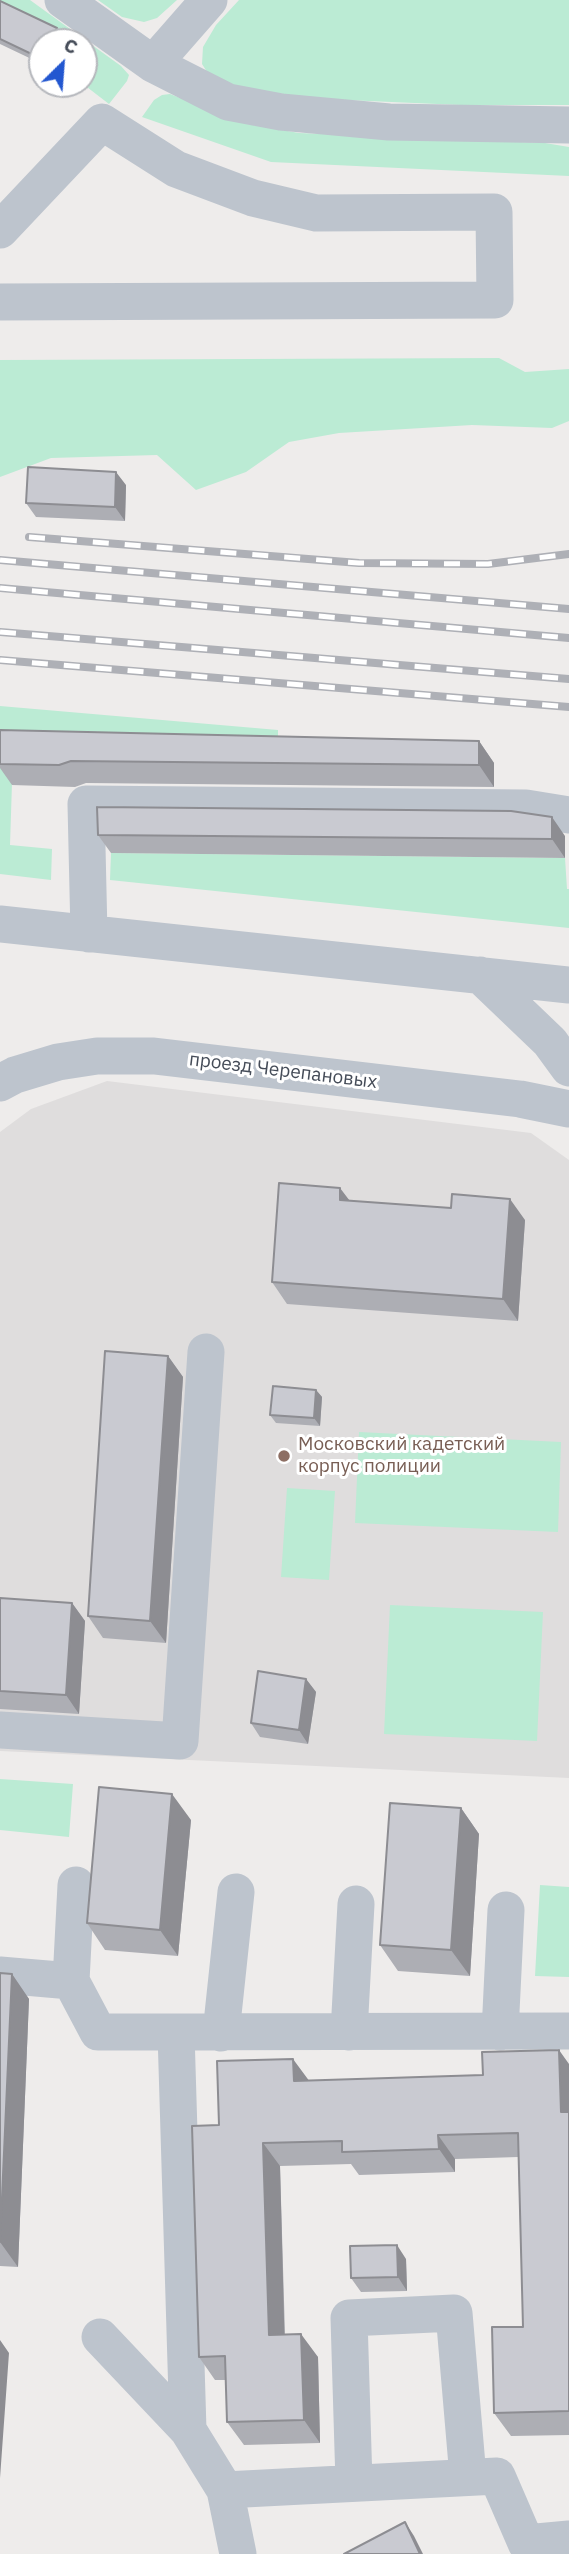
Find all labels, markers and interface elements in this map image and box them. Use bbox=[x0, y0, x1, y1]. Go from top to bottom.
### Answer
north arrow bbox=[28, 28, 98, 98]
text: С bbox=[60, 32, 82, 59]
street label: проезд Черепановых bbox=[188, 1048, 378, 1094]
place label: Московский кадетский корпус полиции bbox=[298, 1434, 505, 1478]
marker: Московский кадетский корпус полиции bbox=[276, 1448, 292, 1464]

